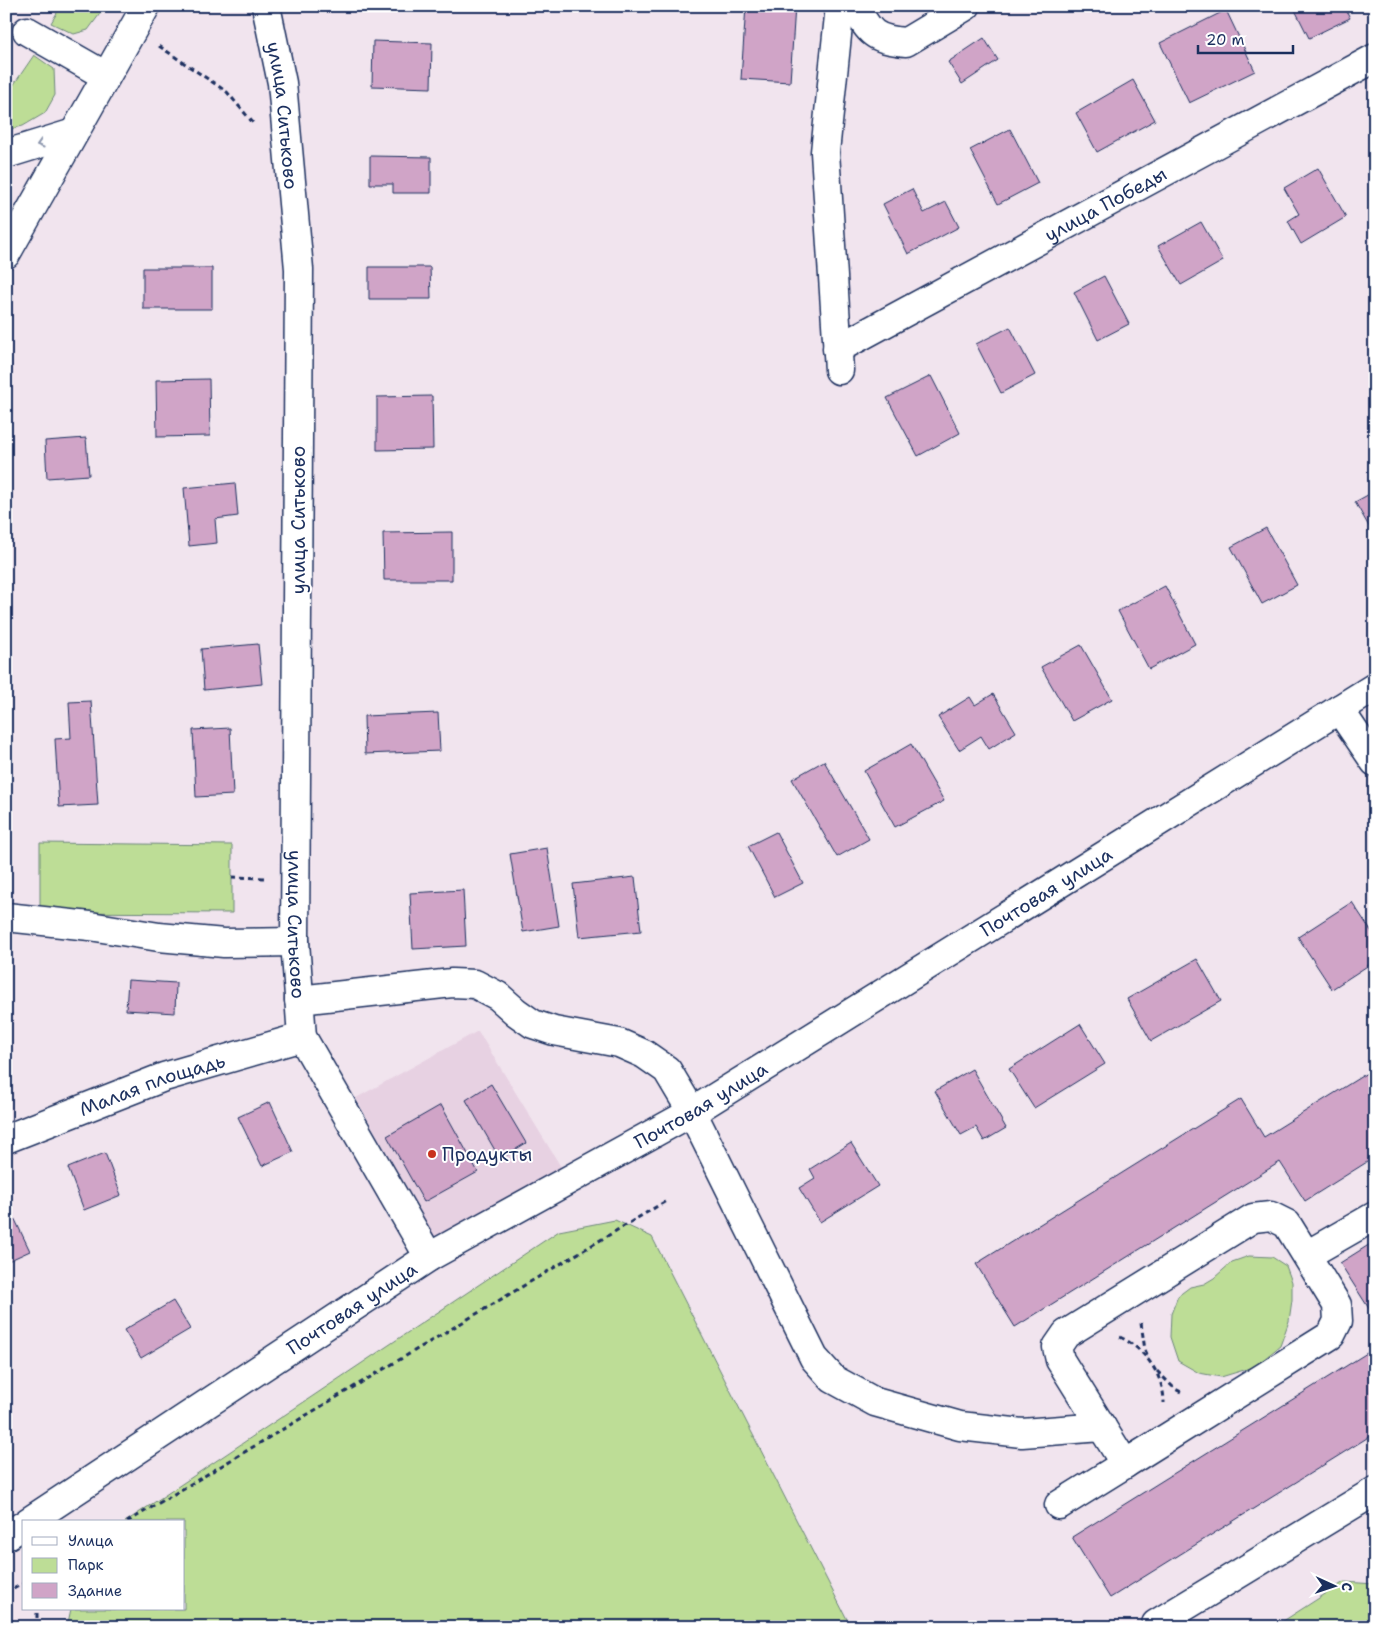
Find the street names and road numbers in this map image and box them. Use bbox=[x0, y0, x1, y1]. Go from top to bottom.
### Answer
street label: улица Ситьково bbox=[261, 39, 304, 190]
street label: улица Победы bbox=[1040, 161, 1171, 247]
street label: улица Ситьково bbox=[286, 446, 311, 594]
street label: Почтовая улица bbox=[975, 841, 1117, 942]
street label: улица Ситьково bbox=[282, 850, 312, 1000]
street label: Малая площадь bbox=[75, 1047, 228, 1122]
street label: Почтовая улица bbox=[630, 1056, 772, 1154]
street label: Почтовая улица bbox=[282, 1256, 422, 1360]

